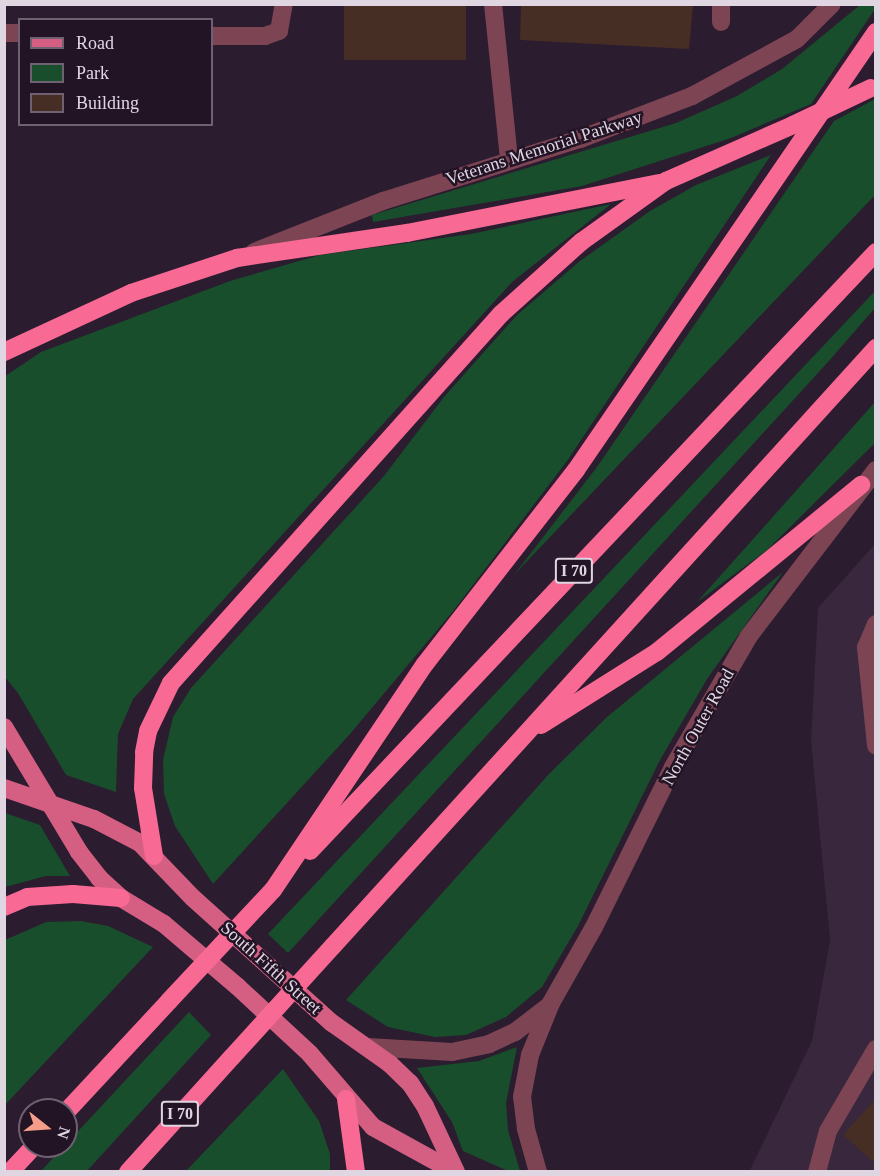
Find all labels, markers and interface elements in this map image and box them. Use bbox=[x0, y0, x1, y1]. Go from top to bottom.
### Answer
legend bbox=[18, 18, 213, 126]
text: Road bbox=[76, 33, 114, 53]
text: Park bbox=[76, 63, 109, 83]
text: Building bbox=[76, 93, 139, 113]
street label: Veterans Memorial Parkway bbox=[443, 106, 645, 190]
road number: I 70 bbox=[554, 558, 594, 584]
street label: North Outer Road bbox=[657, 665, 739, 789]
street label: South Fifth Street bbox=[216, 917, 326, 1019]
north arrow bbox=[18, 1098, 78, 1158]
road number: I 70 bbox=[160, 1101, 200, 1127]
text: N bbox=[54, 1125, 74, 1141]

